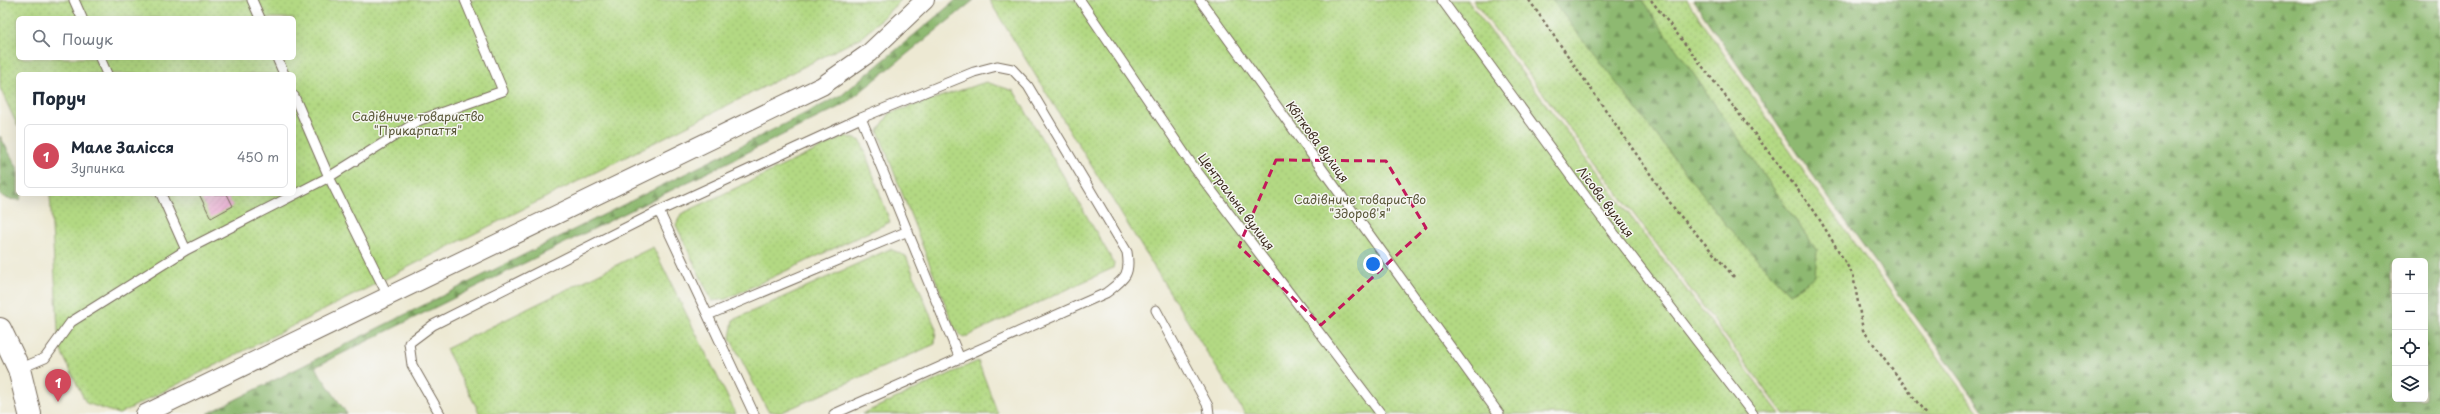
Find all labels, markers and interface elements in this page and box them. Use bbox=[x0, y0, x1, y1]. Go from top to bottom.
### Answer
search box bbox=[16, 16, 296, 60]
icon: search bbox=[30, 27, 52, 49]
text: Пошук bbox=[62, 27, 113, 50]
text: Поруч bbox=[32, 85, 86, 111]
street label: Квіткова вулиця bbox=[1282, 97, 1354, 186]
park label: Садівниче товариство "Прикарпаття" bbox=[352, 107, 484, 139]
text: Мале Залісся bbox=[71, 135, 174, 158]
text: 1 bbox=[43, 147, 49, 166]
text: 450 m bbox=[237, 147, 279, 166]
street label: Центральна вулиця bbox=[1194, 149, 1279, 254]
text: Зупинка bbox=[71, 158, 125, 177]
street label: Лісова вулиця bbox=[1573, 162, 1639, 241]
park label: Садівниче товариство "Здоров'я" bbox=[1294, 190, 1426, 222]
your location bbox=[1363, 254, 1383, 274]
map controls bbox=[2392, 258, 2428, 402]
button: + bbox=[2392, 258, 2428, 294]
button: − bbox=[2392, 294, 2428, 330]
button: locate bbox=[2392, 330, 2428, 366]
button: layers bbox=[2392, 366, 2428, 402]
pin: 1 bbox=[45, 369, 71, 402]

